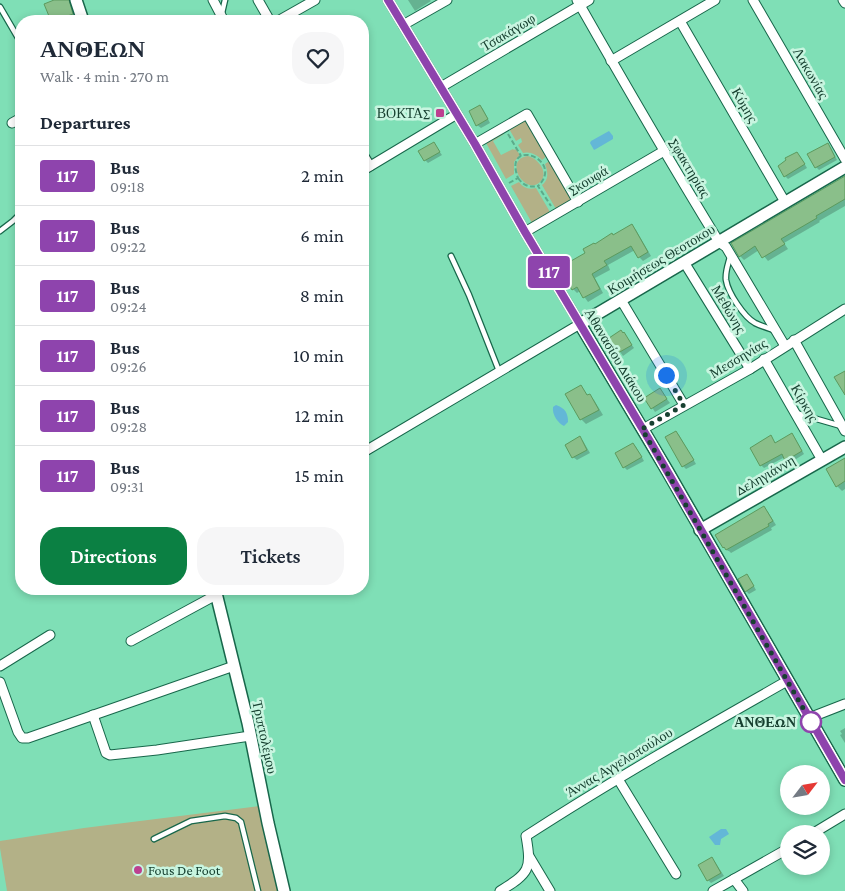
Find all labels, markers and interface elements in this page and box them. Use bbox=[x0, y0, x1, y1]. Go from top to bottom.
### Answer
street label: Τσακάγωφ bbox=[478, 10, 538, 54]
button: heart bbox=[292, 32, 344, 84]
text: ΑΝΘΕΩΝ bbox=[40, 35, 145, 62]
street label: Λακωνίας bbox=[790, 44, 832, 102]
text: Walk · 4 min · 270 m bbox=[40, 68, 169, 85]
street label: Κύμης bbox=[729, 85, 762, 126]
place label: ΒΟΚΤΑΣ bbox=[377, 105, 430, 121]
marker: ΒΟΚΤΑΣ bbox=[434, 107, 446, 119]
text: Departures bbox=[40, 112, 131, 133]
street label: Σφακτηρίας bbox=[666, 136, 714, 201]
text: Bus bbox=[110, 157, 140, 178]
street label: Σκουφά bbox=[566, 162, 611, 198]
text: 2 min bbox=[301, 165, 344, 186]
text: 117 bbox=[56, 166, 79, 186]
text: 09:18 bbox=[110, 178, 145, 195]
text: Bus bbox=[110, 217, 140, 238]
street label: Κοιμήσεως Θεοτοκου bbox=[604, 220, 718, 297]
text: 6 min bbox=[300, 225, 344, 246]
text: 117 bbox=[56, 226, 79, 246]
text: 09:22 bbox=[110, 238, 146, 255]
line badge: 117 bbox=[520, 256, 578, 288]
text: 117 bbox=[538, 262, 560, 282]
text: Bus bbox=[110, 277, 140, 298]
street label: Μεθώνης bbox=[708, 282, 750, 336]
text: 8 min bbox=[300, 285, 344, 306]
text: 117 bbox=[56, 286, 79, 306]
text: 09:24 bbox=[110, 298, 147, 315]
street label: Αθανασίου Διάκου bbox=[582, 305, 650, 405]
street label: Μεσσηνίας bbox=[707, 334, 770, 381]
text: Bus bbox=[110, 337, 140, 358]
text: 10 min bbox=[293, 345, 344, 366]
text: 117 bbox=[56, 346, 79, 366]
text: 09:26 bbox=[110, 358, 147, 375]
your location bbox=[654, 363, 679, 388]
street label: Κίρκης bbox=[788, 381, 822, 425]
text: Bus bbox=[110, 397, 140, 418]
text: 12 min bbox=[295, 405, 344, 426]
text: 117 bbox=[56, 406, 79, 426]
text: 09:28 bbox=[110, 418, 147, 435]
street label: Δεληγιάννη bbox=[732, 452, 798, 498]
text: Bus bbox=[110, 457, 140, 478]
text: 15 min bbox=[295, 465, 344, 486]
text: 117 bbox=[56, 466, 79, 486]
text: 09:31 bbox=[110, 478, 144, 495]
button: Directions bbox=[40, 527, 187, 585]
button: Tickets bbox=[197, 527, 344, 585]
street label: Τριπτολέμου bbox=[249, 699, 281, 775]
marker: ΑΝΘΕΩΝ bbox=[800, 711, 822, 733]
place label: ΑΝΘΕΩΝ bbox=[734, 714, 796, 730]
street label: Άννας Αγγελοπούλου bbox=[563, 724, 675, 800]
north arrow bbox=[780, 765, 830, 815]
map controls bbox=[780, 765, 830, 875]
button: layers bbox=[780, 825, 830, 875]
place label: Fous De Foot bbox=[148, 862, 221, 878]
marker: Fous De Foot bbox=[132, 864, 144, 876]

